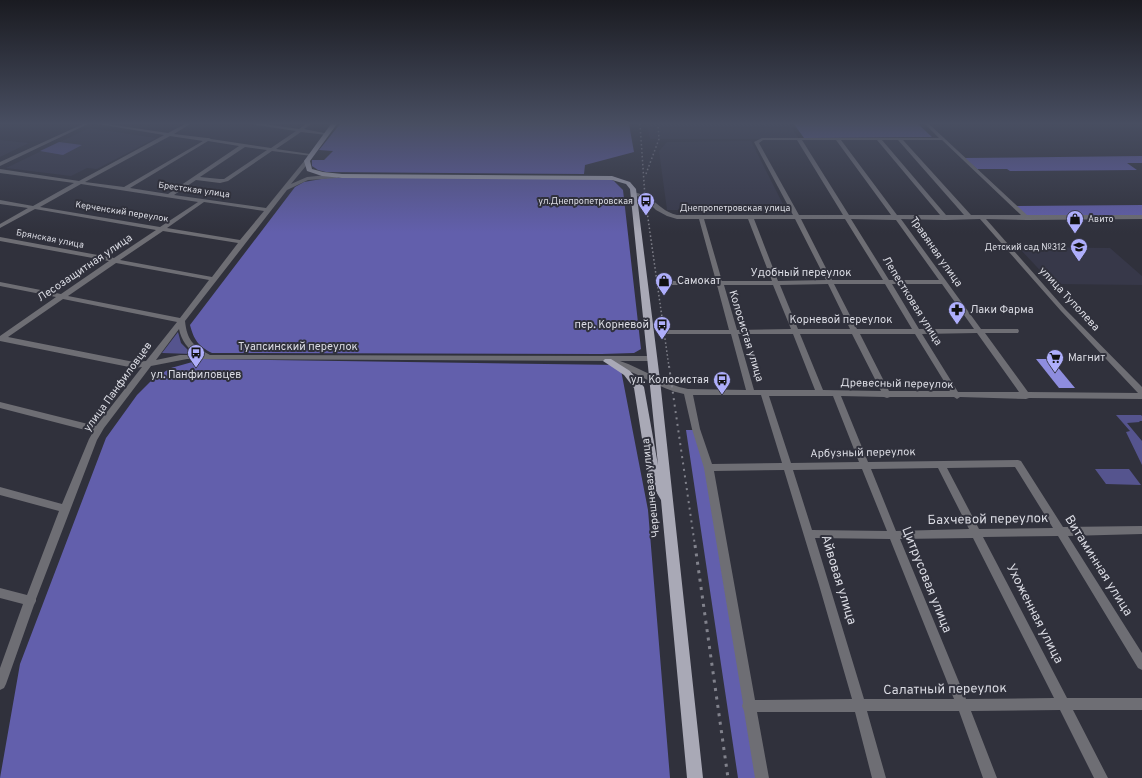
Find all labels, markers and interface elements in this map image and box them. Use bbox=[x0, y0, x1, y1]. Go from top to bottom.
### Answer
street label: Брестская улица bbox=[157, 180, 231, 201]
bus stop icon: ул.Днепропетровская bbox=[636, 191, 656, 216]
place label: ул.Днепропетровская bbox=[538, 196, 633, 207]
street label: Керченский переулок bbox=[75, 199, 169, 225]
street label: Днепропетровская улица bbox=[680, 203, 791, 214]
shop icon: Авито bbox=[1065, 209, 1085, 234]
street label: Травяная улица bbox=[907, 214, 966, 290]
place label: Авито bbox=[1088, 214, 1114, 225]
street label: Брянская улица bbox=[15, 227, 85, 251]
street label: Лесозащитная улица bbox=[35, 231, 135, 305]
school or university icon: Детский сад №312 bbox=[1069, 237, 1089, 262]
place label: Детский сад №312 bbox=[985, 242, 1066, 253]
street label: Лепестковая улица bbox=[879, 254, 945, 348]
street label: улица Туполева bbox=[1036, 264, 1103, 334]
street label: Удобный переулок bbox=[751, 266, 851, 280]
shop icon: Самокат bbox=[654, 271, 674, 296]
place label: Самокат bbox=[677, 274, 721, 288]
street label: Колосистая улица bbox=[725, 288, 767, 384]
pharmacy icon: Лаки Фарма bbox=[947, 300, 967, 325]
place label: Лаки Фарма bbox=[970, 303, 1034, 317]
street label: Корневой переулок bbox=[790, 313, 892, 327]
bus stop icon: пер. Корневой bbox=[652, 315, 672, 340]
place label: пер. Корневой bbox=[575, 318, 649, 332]
street label: улица Панфиловцев bbox=[81, 339, 155, 435]
street label: Туапсинский переулок bbox=[238, 340, 358, 354]
bus stop icon: ул. Панфиловцев bbox=[186, 343, 206, 368]
supermarket icon: Магнит bbox=[1045, 348, 1065, 373]
place label: Магнит bbox=[1068, 351, 1105, 365]
place label: ул. Панфиловцев bbox=[151, 368, 241, 382]
bus stop icon: ул. Колосистая bbox=[712, 370, 732, 395]
place label: ул. Колосистая bbox=[631, 373, 709, 387]
street label: Древесный переулок bbox=[840, 376, 954, 392]
street label: Черешневая улица bbox=[639, 437, 663, 538]
street label: Арбузный переулок bbox=[810, 445, 916, 461]
street label: Бахчевой переулок bbox=[927, 511, 1049, 529]
street label: Витаминная улица bbox=[1061, 513, 1135, 619]
street label: Цитрусовая улица bbox=[897, 525, 955, 635]
street label: Айвовая улица bbox=[817, 533, 859, 627]
street label: Ухоженная улица bbox=[1002, 561, 1066, 667]
street label: Салатный переулок bbox=[883, 681, 1007, 699]

